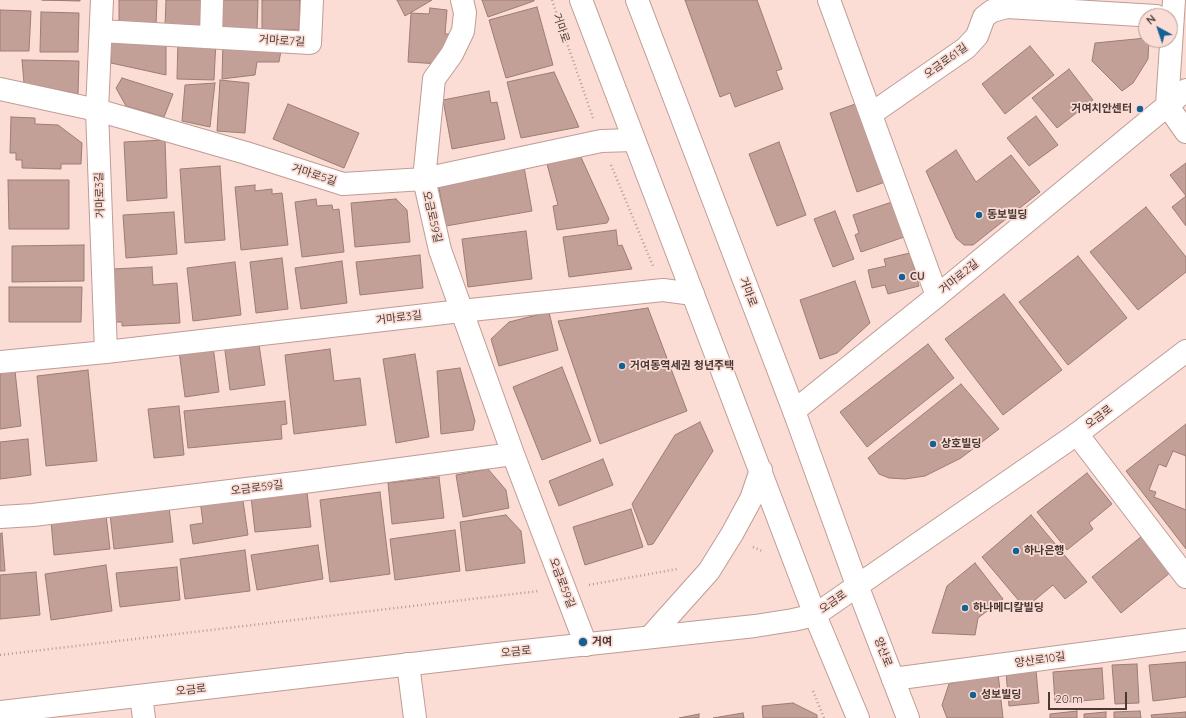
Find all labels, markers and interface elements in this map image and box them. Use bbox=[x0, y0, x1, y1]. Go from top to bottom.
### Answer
north arrow bbox=[1138, 8, 1178, 48]
street label: 거마로 bbox=[550, 11, 572, 45]
text: N bbox=[1143, 12, 1159, 28]
street label: 거마로7길 bbox=[259, 33, 305, 49]
street label: 오금로61길 bbox=[922, 41, 970, 81]
place label: 거여치안센터 bbox=[1071, 102, 1132, 116]
marker: 거여치안센터 bbox=[1135, 104, 1145, 114]
street label: 거마로5길 bbox=[290, 162, 338, 188]
street label: 거마로3길 bbox=[93, 172, 107, 218]
street label: 오금로59길 bbox=[420, 190, 444, 244]
place label: 동보빌딩 bbox=[987, 208, 1027, 222]
marker: 동보빌딩 bbox=[974, 210, 984, 220]
street label: 거마로2길 bbox=[937, 257, 981, 297]
place label: CU bbox=[910, 270, 925, 284]
marker: CU bbox=[897, 272, 907, 282]
street label: 거마로 bbox=[736, 275, 760, 309]
street label: 거마로3길 bbox=[375, 309, 423, 327]
place label: 거여동역세권 청년주택 bbox=[630, 359, 734, 373]
marker: 거여동역세권 청년주택 bbox=[617, 361, 627, 371]
street label: 오금로 bbox=[1083, 403, 1115, 431]
place label: 상호빌딩 bbox=[941, 437, 981, 451]
marker: 상호빌딩 bbox=[928, 439, 938, 449]
street label: 오금로59길 bbox=[230, 478, 284, 498]
place label: 하나은행 bbox=[1024, 544, 1064, 558]
marker: 하나은행 bbox=[1011, 546, 1021, 556]
street label: 오금로59길 bbox=[546, 556, 578, 610]
street label: 오금로 bbox=[817, 588, 849, 616]
place label: 하나메디칼빌딩 bbox=[973, 601, 1044, 615]
marker: 하나메디칼빌딩 bbox=[960, 603, 970, 613]
place label: 거여 bbox=[592, 635, 612, 649]
street label: 양산로 bbox=[871, 635, 895, 669]
marker: 거여 bbox=[577, 636, 589, 648]
street label: 오금로 bbox=[500, 644, 532, 660]
street label: 양산로10길 bbox=[1014, 650, 1066, 670]
street label: 오금로 bbox=[175, 682, 207, 698]
scale bar bbox=[1050, 684, 1129, 710]
place label: 성보빌딩 bbox=[981, 688, 1021, 702]
marker: 성보빌딩 bbox=[968, 690, 978, 700]
text: 20 m bbox=[1055, 691, 1083, 706]

